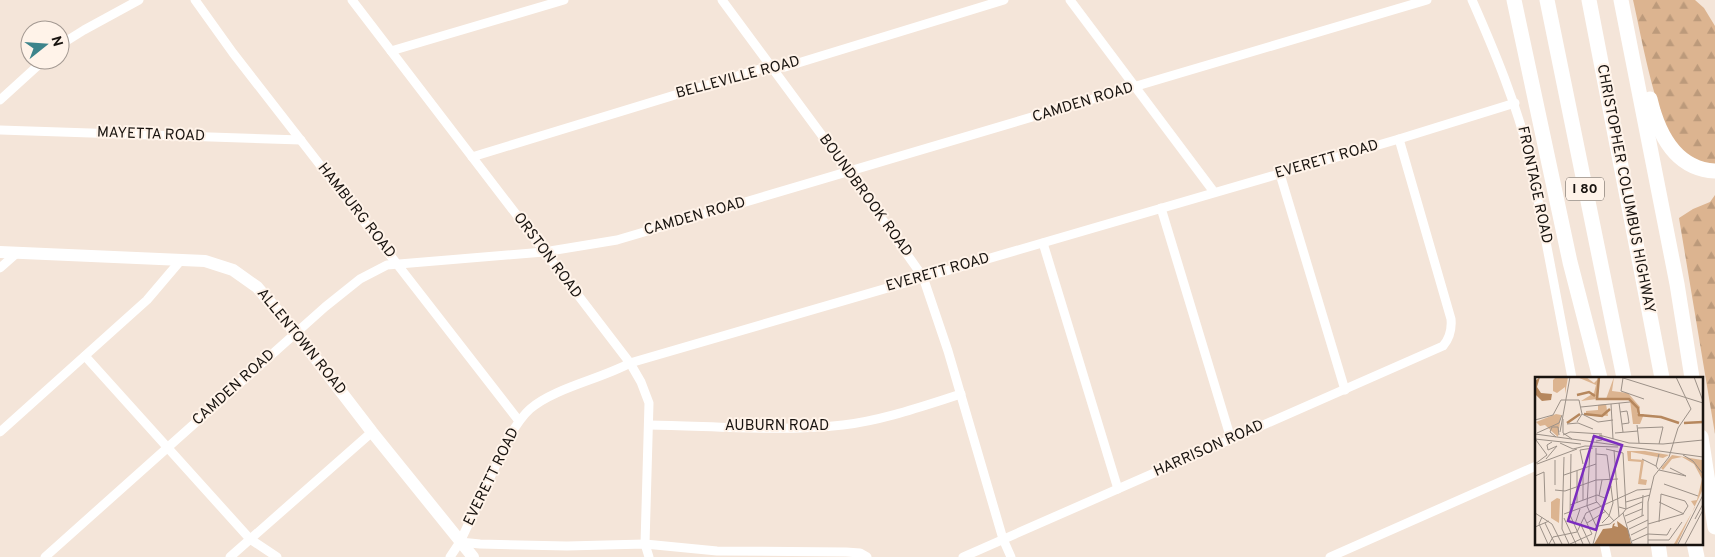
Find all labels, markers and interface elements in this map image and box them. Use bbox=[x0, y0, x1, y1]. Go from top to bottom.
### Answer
north arrow bbox=[20, 20, 70, 70]
text: N bbox=[46, 34, 66, 49]
street label: BELLEVILLE ROAD bbox=[674, 52, 802, 104]
street label: CHRISTOPHER COLUMBUS HIGHWAY bbox=[1592, 63, 1659, 316]
street label: CAMDEN ROAD bbox=[1030, 79, 1136, 127]
street label: MAYETTA ROAD bbox=[97, 124, 205, 146]
street label: FRONTAGE ROAD bbox=[1512, 125, 1556, 245]
street label: BOUNDBROOK ROAD bbox=[814, 131, 916, 261]
street label: EVERETT ROAD bbox=[1273, 136, 1381, 184]
street label: HAMBURG ROAD bbox=[313, 159, 399, 263]
road number: I 80 bbox=[1566, 178, 1604, 200]
street label: CAMDEN ROAD bbox=[642, 193, 748, 241]
street label: ORSTON ROAD bbox=[508, 209, 586, 303]
street label: EVERETT ROAD bbox=[884, 249, 992, 297]
street label: ALLENTOWN ROAD bbox=[252, 285, 350, 399]
street label: CAMDEN ROAD bbox=[189, 346, 279, 430]
inset map bbox=[1535, 377, 1702, 544]
street label: HARRISON ROAD bbox=[1151, 416, 1267, 482]
street label: AUBURN ROAD bbox=[725, 417, 829, 436]
street label: EVERETT ROAD bbox=[460, 425, 524, 529]

